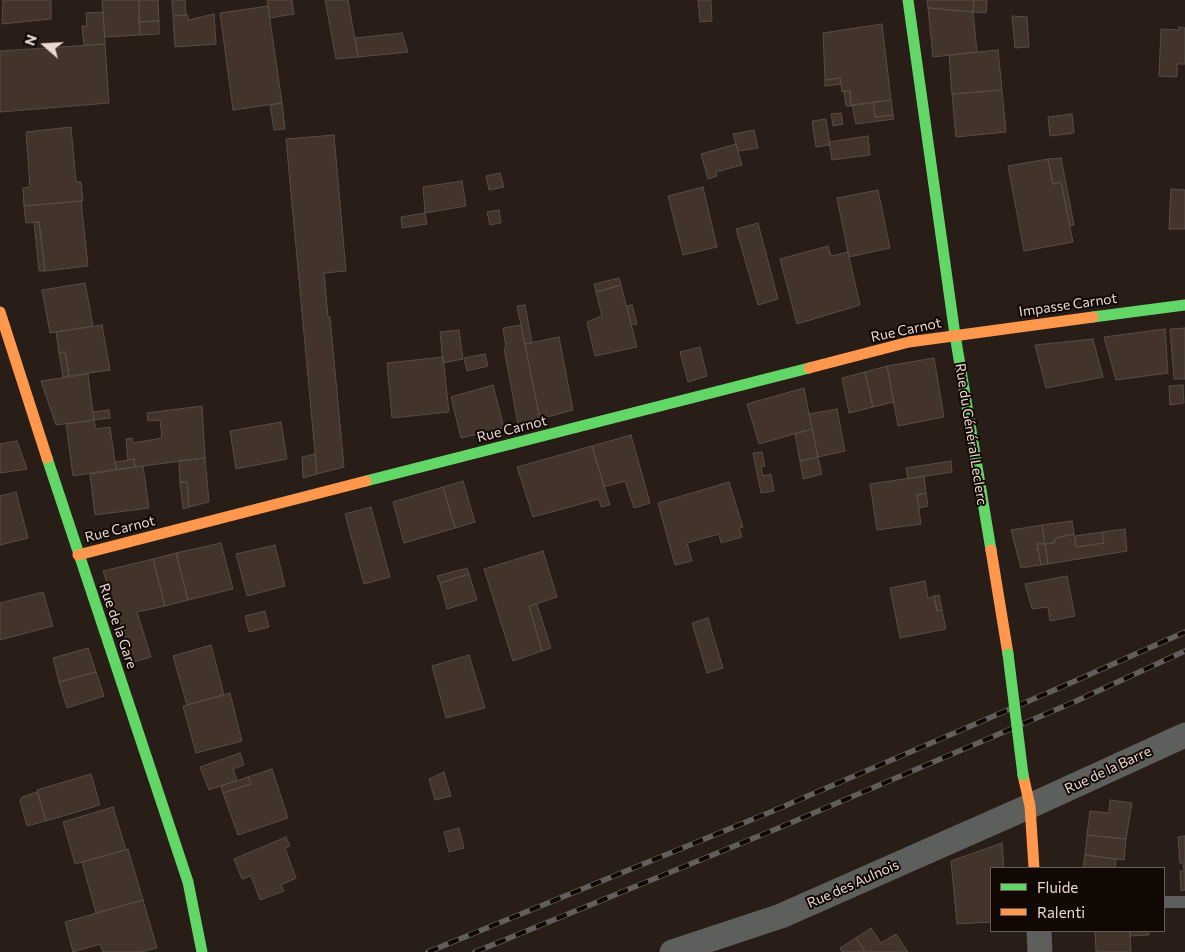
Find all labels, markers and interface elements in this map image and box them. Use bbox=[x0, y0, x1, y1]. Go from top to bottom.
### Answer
north arrow bbox=[20, 20, 70, 70]
text: N bbox=[21, 32, 40, 48]
street label: Impasse Carnot bbox=[1018, 290, 1118, 320]
street label: Rue Carnot bbox=[869, 314, 943, 346]
street label: Rue du Général Leclerc bbox=[951, 362, 991, 506]
street label: Rue Carnot bbox=[475, 412, 549, 446]
street label: Rue Carnot bbox=[83, 512, 157, 546]
street label: Rue de la Gare bbox=[96, 581, 140, 671]
street label: Rue de la Barre bbox=[1062, 743, 1154, 797]
street label: Rue des Aulnois bbox=[804, 856, 902, 912]
legend bbox=[990, 867, 1165, 932]
text: Fluide bbox=[1037, 878, 1078, 896]
text: Ralenti bbox=[1037, 903, 1085, 921]

